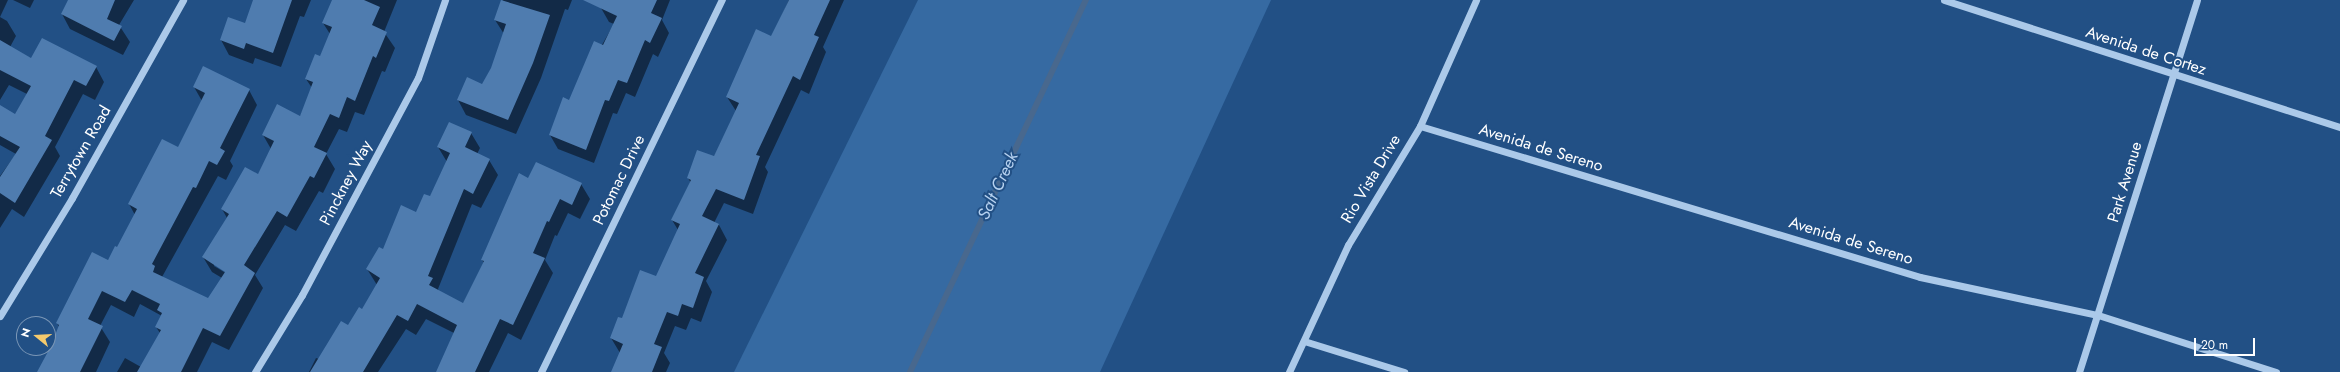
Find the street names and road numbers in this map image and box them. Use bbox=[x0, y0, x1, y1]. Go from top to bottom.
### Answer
street label: Avenida de Cortez bbox=[2083, 22, 2209, 80]
street label: Terrytown Road bbox=[47, 102, 115, 202]
street label: Avenida de Sereno bbox=[1477, 120, 1605, 176]
street label: Rio Vista Drive bbox=[1337, 131, 1405, 227]
street label: Potomac Drive bbox=[589, 132, 649, 228]
street label: Pinckney Way bbox=[316, 137, 376, 229]
street label: Park Avenue bbox=[2104, 139, 2146, 225]
street label: Avenida de Sereno bbox=[1787, 213, 1915, 269]

